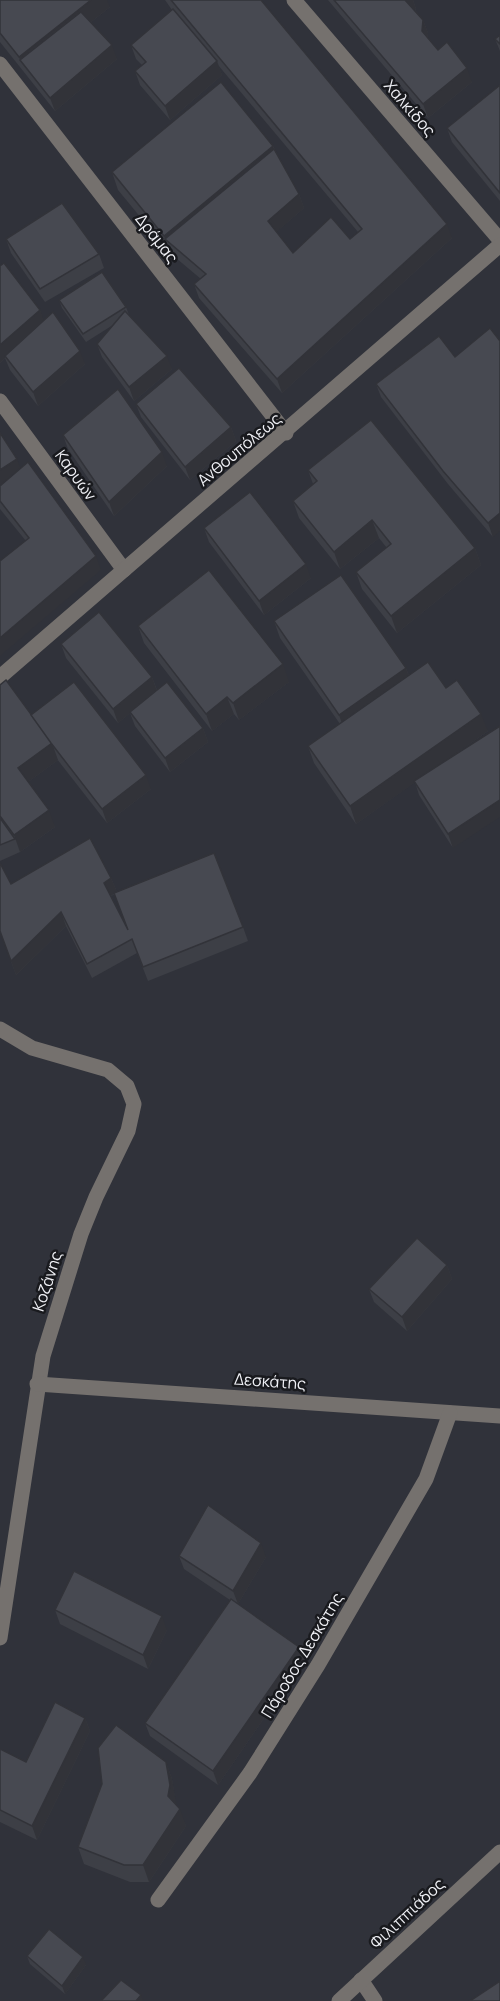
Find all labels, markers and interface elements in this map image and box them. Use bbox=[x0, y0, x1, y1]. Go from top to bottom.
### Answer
street label: Χαλκίδος bbox=[379, 75, 441, 141]
street label: Δράμας bbox=[131, 208, 184, 268]
street label: Ανθουπόλεως bbox=[192, 407, 286, 491]
street label: Καρυών bbox=[50, 445, 102, 505]
street label: Κοζάνης bbox=[27, 1248, 67, 1314]
street label: Δεσκάτης bbox=[233, 1368, 307, 1394]
street label: Πάροδος Δεσκάτης bbox=[256, 1588, 348, 1722]
street label: Φιλιππιάδος bbox=[365, 1873, 449, 1953]

